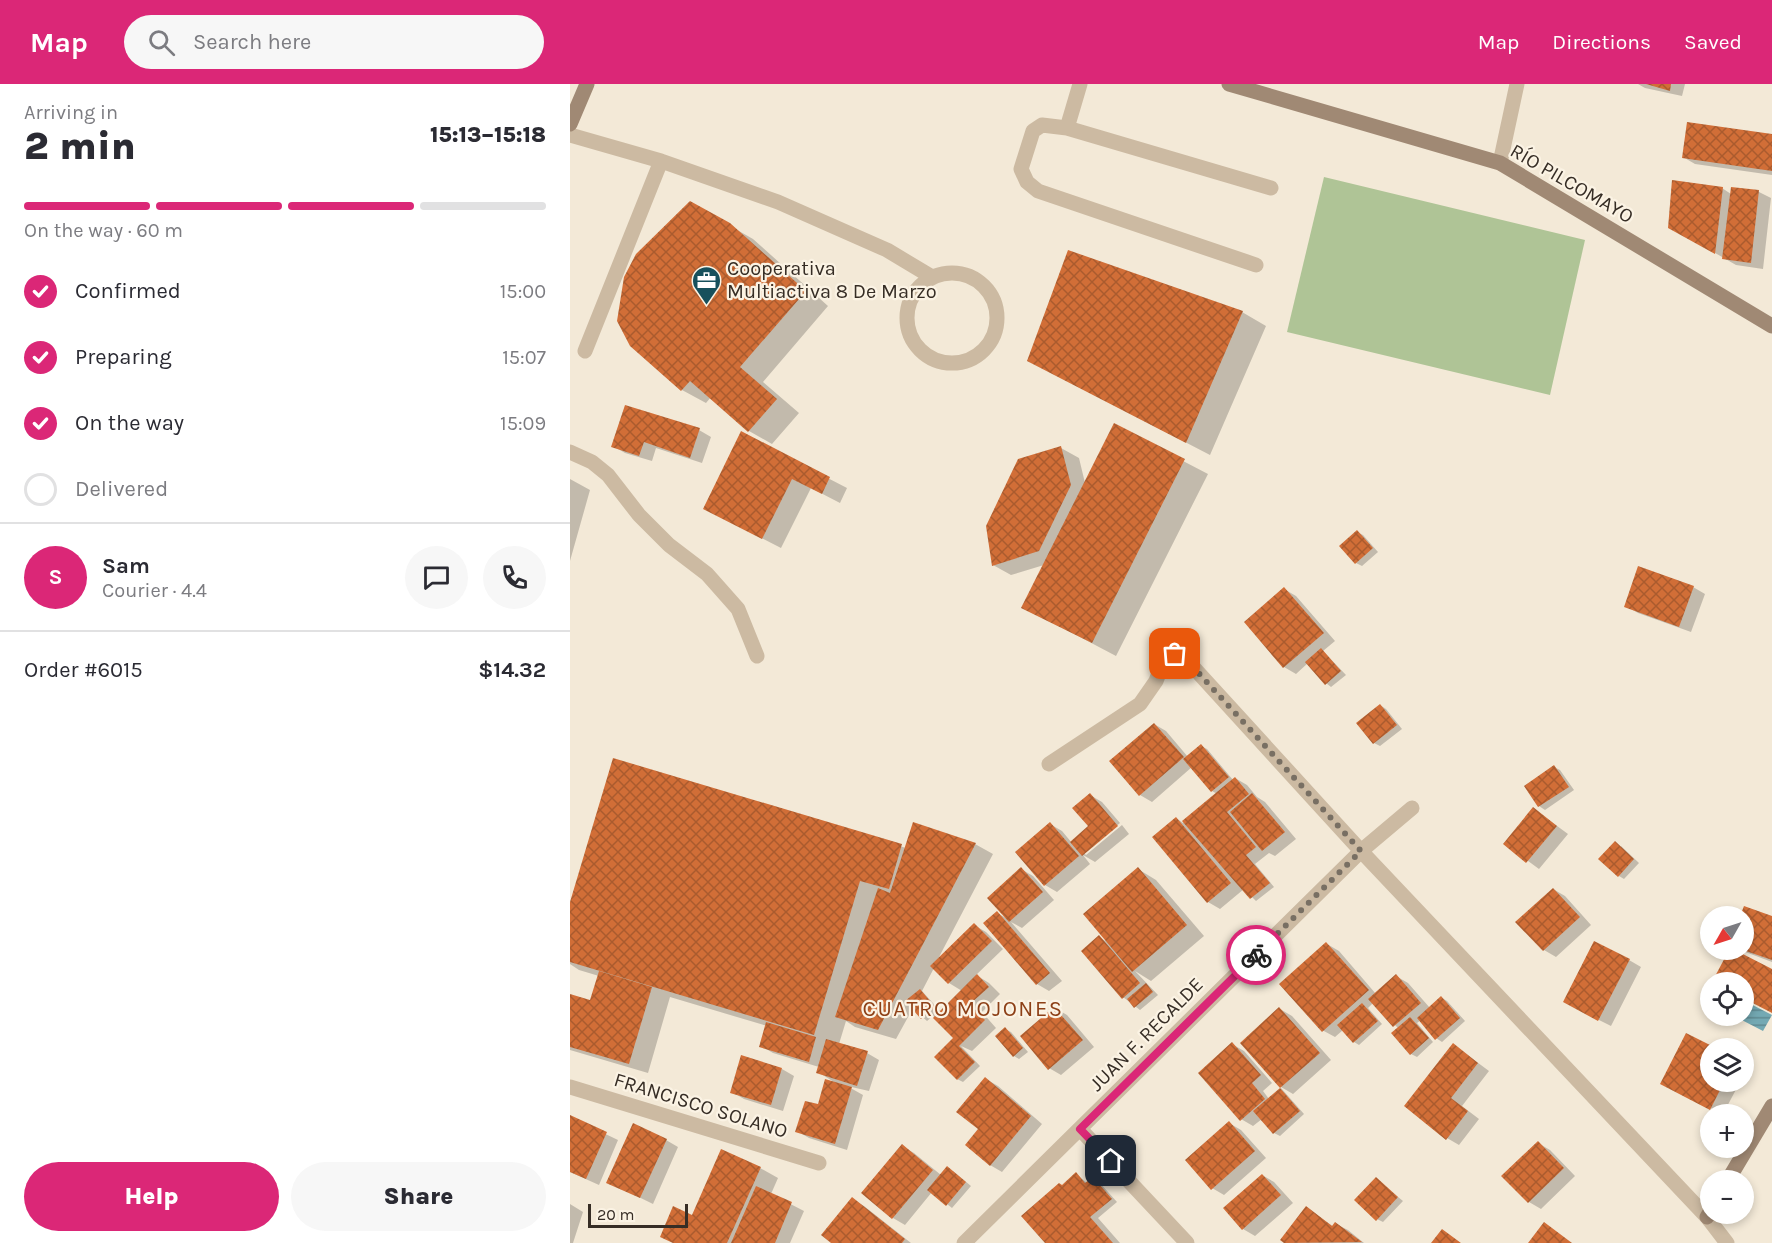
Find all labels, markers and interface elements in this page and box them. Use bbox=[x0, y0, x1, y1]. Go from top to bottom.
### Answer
search box bbox=[124, 15, 544, 69]
text: Map bbox=[30, 26, 88, 59]
icon: search bbox=[145, 26, 178, 59]
text: Search here bbox=[193, 29, 311, 55]
text: Map bbox=[1478, 30, 1519, 54]
text: Directions bbox=[1552, 30, 1651, 54]
text: Saved bbox=[1684, 30, 1742, 54]
text: Arriving in bbox=[24, 101, 118, 124]
text: 15:13–15:18 bbox=[430, 122, 546, 148]
text: 2 min bbox=[24, 123, 136, 169]
street label: RÍO PILCOMAYO bbox=[1506, 138, 1638, 228]
text: On the way · 60 m bbox=[24, 219, 183, 242]
place label: Cooperativa Multiactiva 8 De Marzo bbox=[727, 257, 937, 303]
office icon: Cooperativa Multiactiva 8 De Marzo bbox=[690, 264, 722, 306]
icon: check bbox=[24, 275, 57, 308]
text: Confirmed bbox=[75, 278, 181, 304]
text: 15:00 bbox=[500, 280, 546, 303]
icon: check bbox=[24, 341, 57, 374]
text: Preparing bbox=[75, 344, 172, 370]
text: 15:07 bbox=[502, 346, 546, 369]
icon: check bbox=[24, 407, 57, 440]
text: On the way bbox=[75, 410, 184, 436]
text: 15:09 bbox=[500, 412, 546, 435]
text: Delivered bbox=[75, 476, 168, 502]
button: chat bbox=[405, 546, 468, 609]
button: phone bbox=[483, 546, 546, 609]
text: Sam bbox=[102, 553, 150, 579]
text: S bbox=[48, 564, 63, 590]
text: Courier · 4.4 bbox=[102, 579, 207, 602]
pin bbox=[1149, 628, 1200, 679]
icon: bag bbox=[1158, 637, 1191, 670]
text: Order #6015 bbox=[24, 657, 143, 683]
text: $14.32 bbox=[478, 657, 546, 683]
north arrow bbox=[1700, 906, 1754, 960]
map controls bbox=[1700, 906, 1754, 1224]
courier bbox=[1226, 925, 1286, 985]
icon: bike bbox=[1240, 939, 1273, 972]
button: locate bbox=[1700, 972, 1754, 1026]
street label: JUAN F. RECALDE bbox=[1085, 973, 1208, 1096]
district label: CUATRO MOJONES bbox=[862, 996, 1064, 1022]
button: layers bbox=[1700, 1038, 1754, 1092]
street label: FRANCISCO SOLANO bbox=[611, 1068, 790, 1143]
button: + bbox=[1700, 1104, 1754, 1158]
pin bbox=[1085, 1135, 1136, 1186]
icon: home bbox=[1094, 1144, 1127, 1177]
button: Help bbox=[24, 1162, 279, 1231]
button: Share bbox=[291, 1162, 546, 1231]
button: − bbox=[1700, 1170, 1754, 1224]
scale bar bbox=[588, 1201, 688, 1228]
text: 20 m bbox=[597, 1205, 635, 1224]

